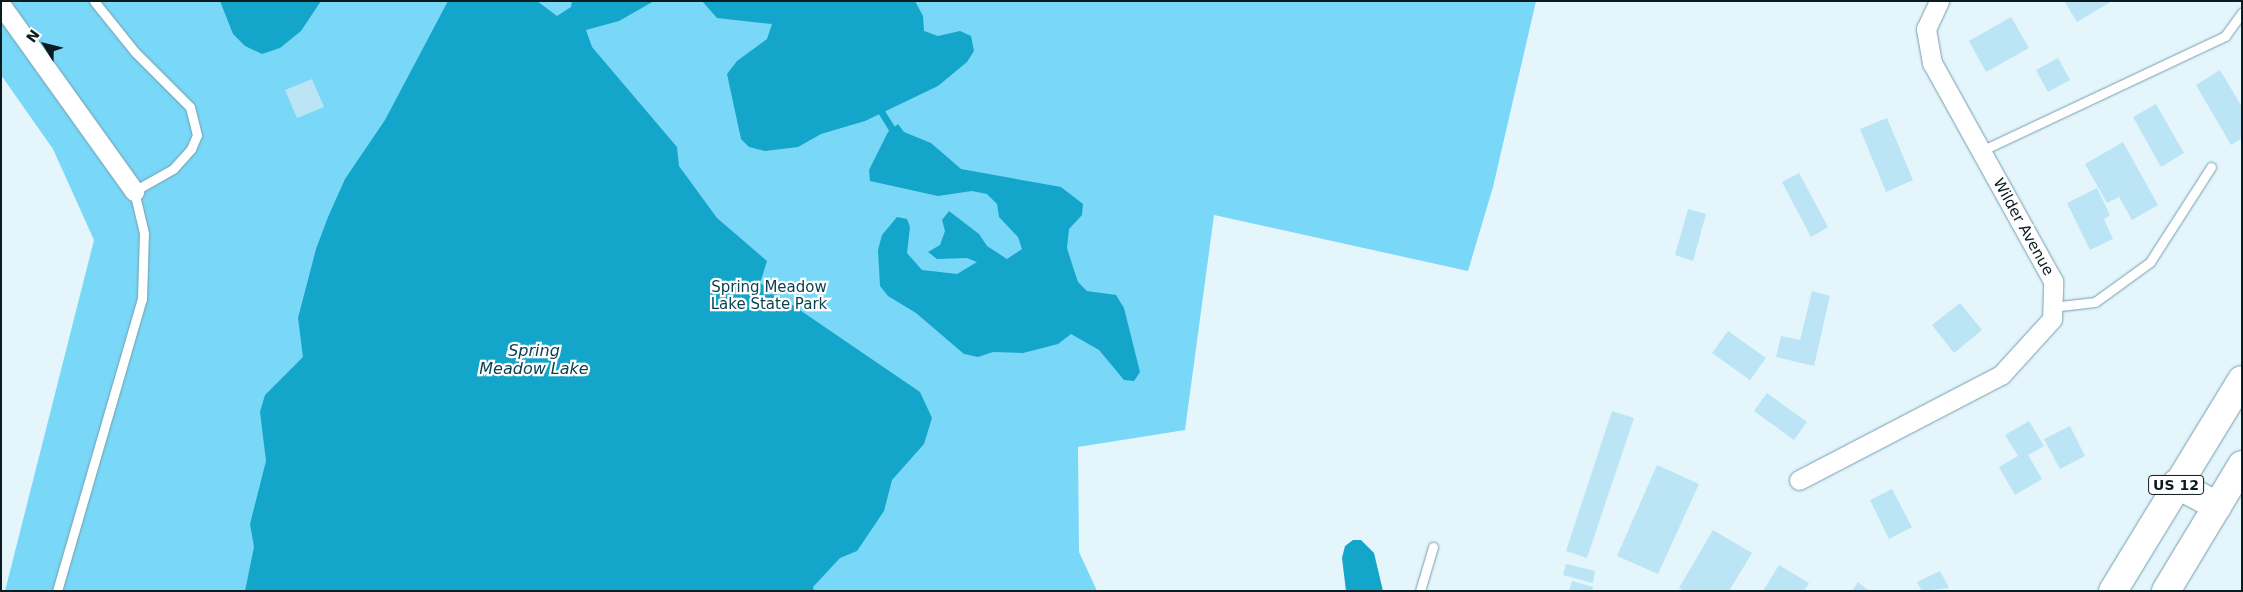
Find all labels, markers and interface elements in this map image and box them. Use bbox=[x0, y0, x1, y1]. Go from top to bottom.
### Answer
north arrow bbox=[20, 20, 70, 70]
text: N bbox=[23, 27, 43, 46]
street label: Wilder Avenue bbox=[1989, 175, 2057, 279]
park label: Spring Meadow Lake State Park bbox=[711, 278, 827, 313]
water label: Spring Meadow Lake bbox=[479, 341, 589, 379]
road number: US 12 bbox=[2147, 474, 2205, 496]

